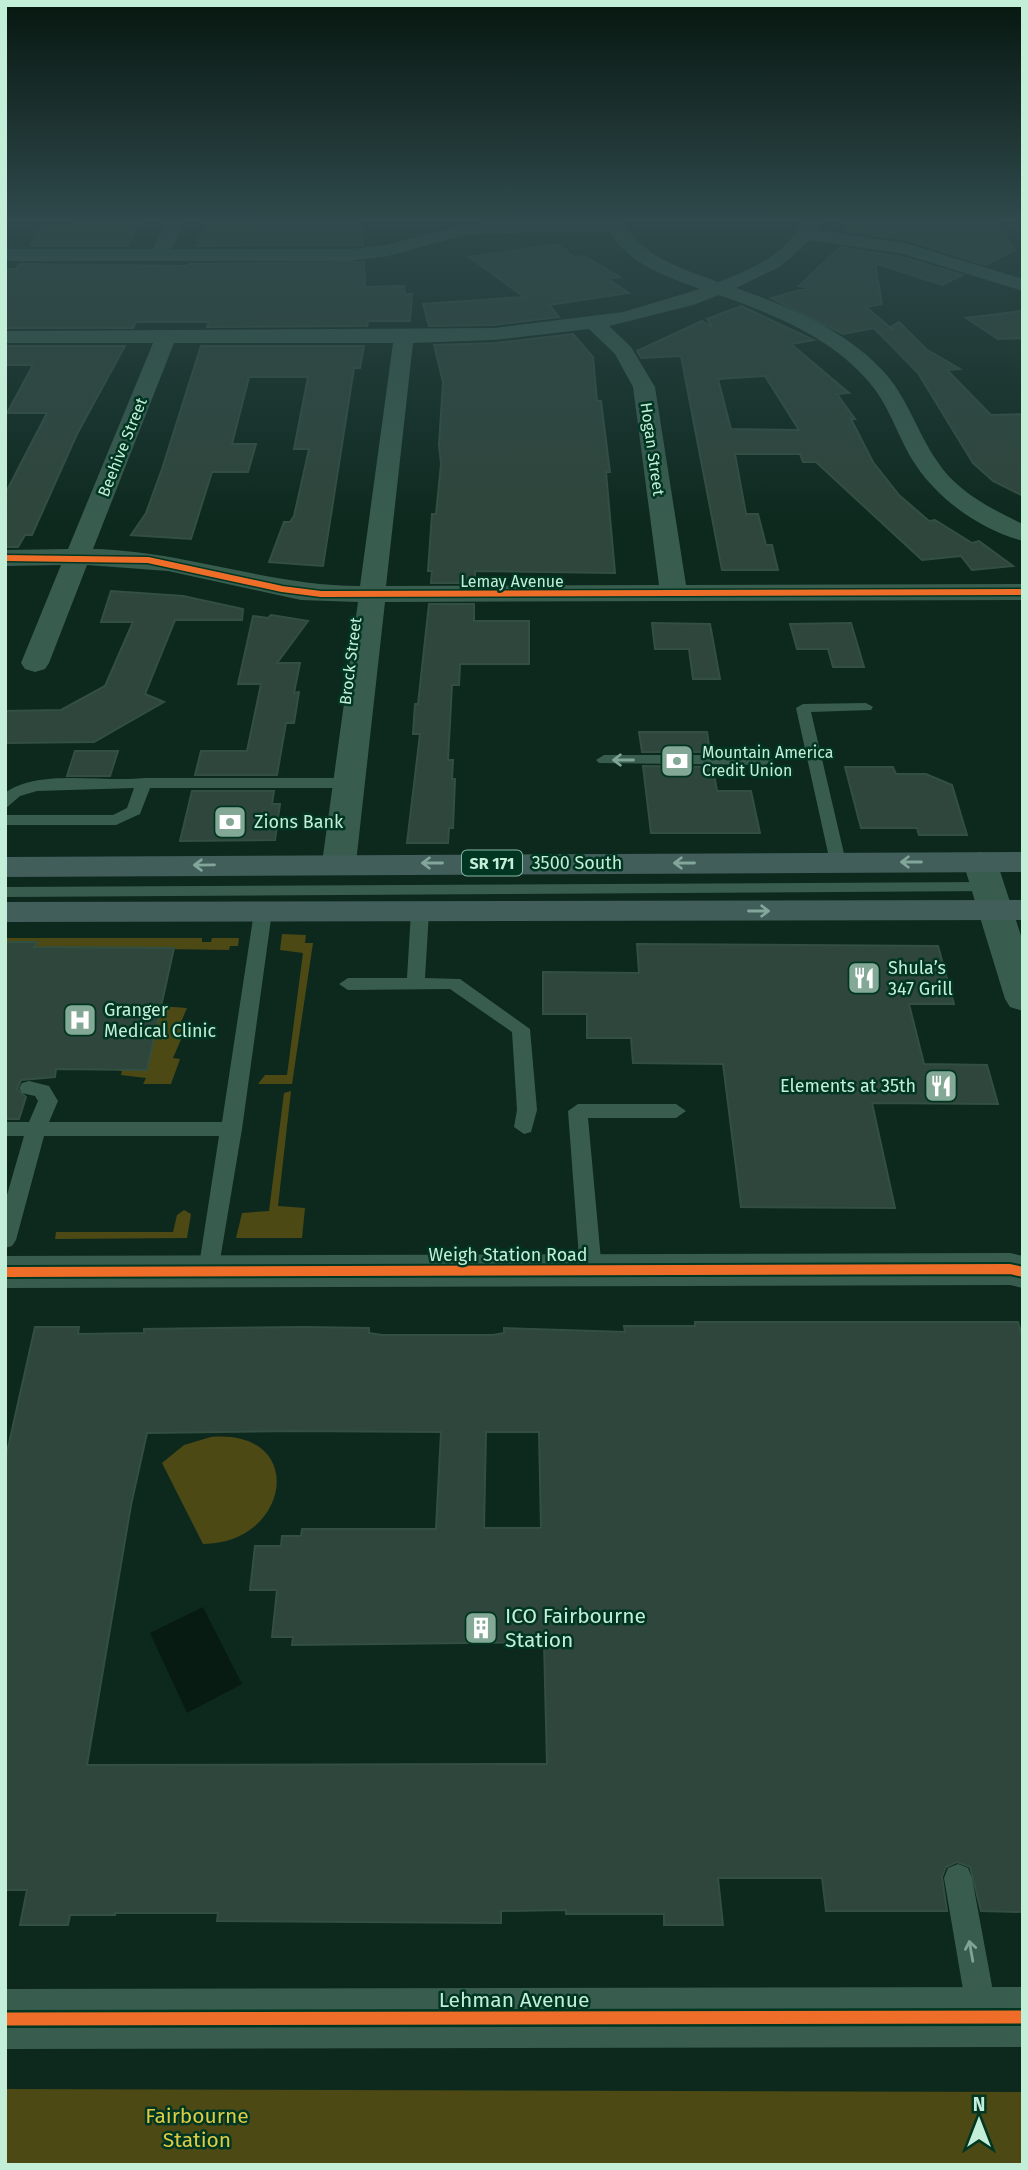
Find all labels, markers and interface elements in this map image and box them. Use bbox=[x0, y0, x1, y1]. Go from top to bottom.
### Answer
street label: Beehive Street bbox=[94, 395, 151, 500]
street label: Hogan Street bbox=[637, 401, 668, 497]
street label: Lemay Avenue bbox=[460, 572, 564, 591]
street label: Brock Street bbox=[336, 616, 365, 706]
bank icon: Mountain America Credit Union bbox=[658, 742, 696, 780]
place label: Mountain America Credit Union bbox=[702, 743, 833, 780]
one-way arrow bbox=[612, 753, 635, 767]
bank icon: Zions Bank bbox=[211, 803, 249, 841]
place label: Zions Bank bbox=[254, 811, 344, 833]
road number: SR 171 bbox=[462, 850, 522, 876]
street label: 3500 South bbox=[532, 852, 622, 874]
one-way arrow bbox=[900, 855, 923, 869]
one-way arrow bbox=[421, 856, 444, 870]
one-way arrow bbox=[673, 856, 696, 870]
one-way arrow bbox=[193, 858, 216, 871]
one-way arrow bbox=[748, 904, 771, 918]
place label: Shula’s 347 Grill bbox=[888, 957, 953, 1000]
restaurant icon: Shula’s 347 Grill bbox=[845, 959, 883, 997]
place label: Granger Medical Clinic bbox=[104, 999, 217, 1042]
hospital icon: Granger Medical Clinic bbox=[61, 1001, 99, 1039]
restaurant icon: Elements at 35th bbox=[922, 1067, 960, 1105]
place label: Elements at 35th bbox=[780, 1075, 916, 1097]
street label: Weigh Station Road bbox=[428, 1244, 588, 1266]
place label: ICO Fairbourne Station bbox=[505, 1603, 646, 1653]
building icon: ICO Fairbourne Station bbox=[462, 1609, 500, 1647]
one-way arrow bbox=[964, 1940, 977, 1963]
street label: Lehman Avenue bbox=[439, 1987, 589, 2013]
north arrow bbox=[944, 2086, 1014, 2156]
text: N bbox=[973, 2093, 985, 2116]
park label: Fairbourne Station bbox=[145, 2103, 249, 2153]

